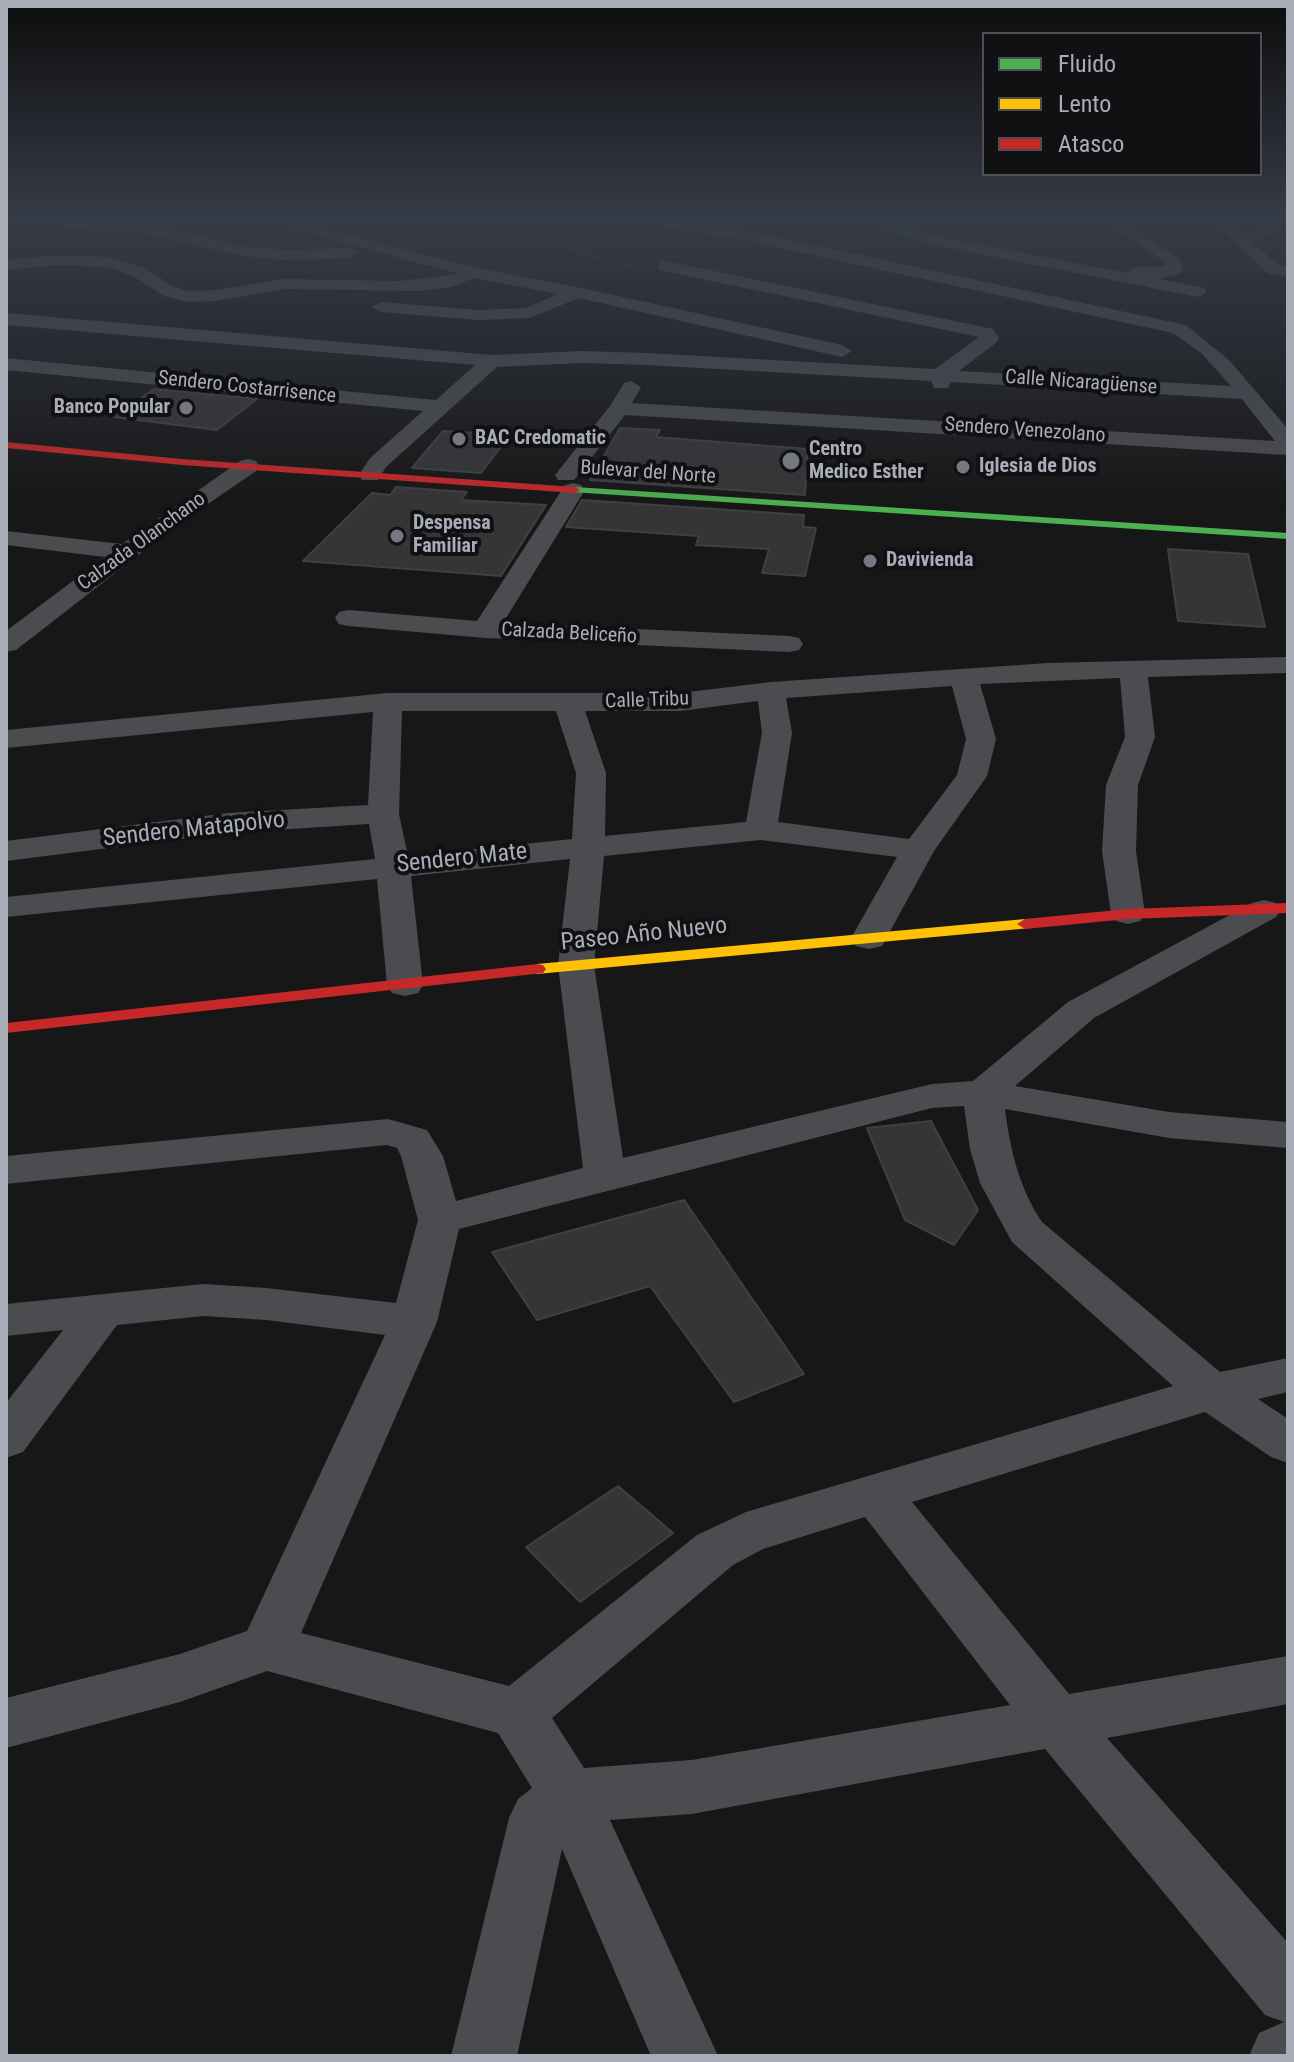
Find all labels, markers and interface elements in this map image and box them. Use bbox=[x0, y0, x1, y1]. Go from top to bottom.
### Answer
legend bbox=[982, 32, 1262, 176]
text: Fluido bbox=[1058, 50, 1116, 78]
text: Lento bbox=[1058, 90, 1111, 118]
text: Atasco bbox=[1058, 130, 1124, 158]
street label: Calle Nicaragüense bbox=[1004, 366, 1158, 400]
street label: Sendero Costarrisence bbox=[157, 367, 337, 409]
place label: Banco Popular bbox=[54, 396, 170, 420]
marker: Banco Popular bbox=[177, 399, 195, 417]
street label: Sendero Venezolano bbox=[944, 413, 1106, 449]
place label: BAC Credomatic bbox=[475, 427, 606, 451]
marker: BAC Credomatic bbox=[450, 430, 468, 448]
place label: Centro Medico Esther bbox=[809, 438, 924, 485]
marker: Centro Medico Esther bbox=[780, 450, 802, 472]
place label: Iglesia de Dios bbox=[979, 455, 1097, 479]
street label: Bulevar del Norte bbox=[579, 456, 717, 490]
marker: Iglesia de Dios bbox=[954, 458, 972, 476]
street label: Calzada Olanchano bbox=[73, 488, 211, 596]
place label: Despensa Familiar bbox=[413, 512, 491, 559]
marker: Despensa Familiar bbox=[388, 527, 406, 545]
place label: Davivienda bbox=[886, 549, 973, 573]
marker: Davivienda bbox=[861, 552, 879, 570]
street label: Calzada Beliceño bbox=[501, 618, 637, 650]
street label: Calle Tribu bbox=[605, 688, 689, 714]
street label: Sendero Matapolvo bbox=[102, 806, 286, 854]
street label: Sendero Mate bbox=[395, 838, 529, 880]
street label: Paseo Año Nuevo bbox=[559, 912, 729, 958]

